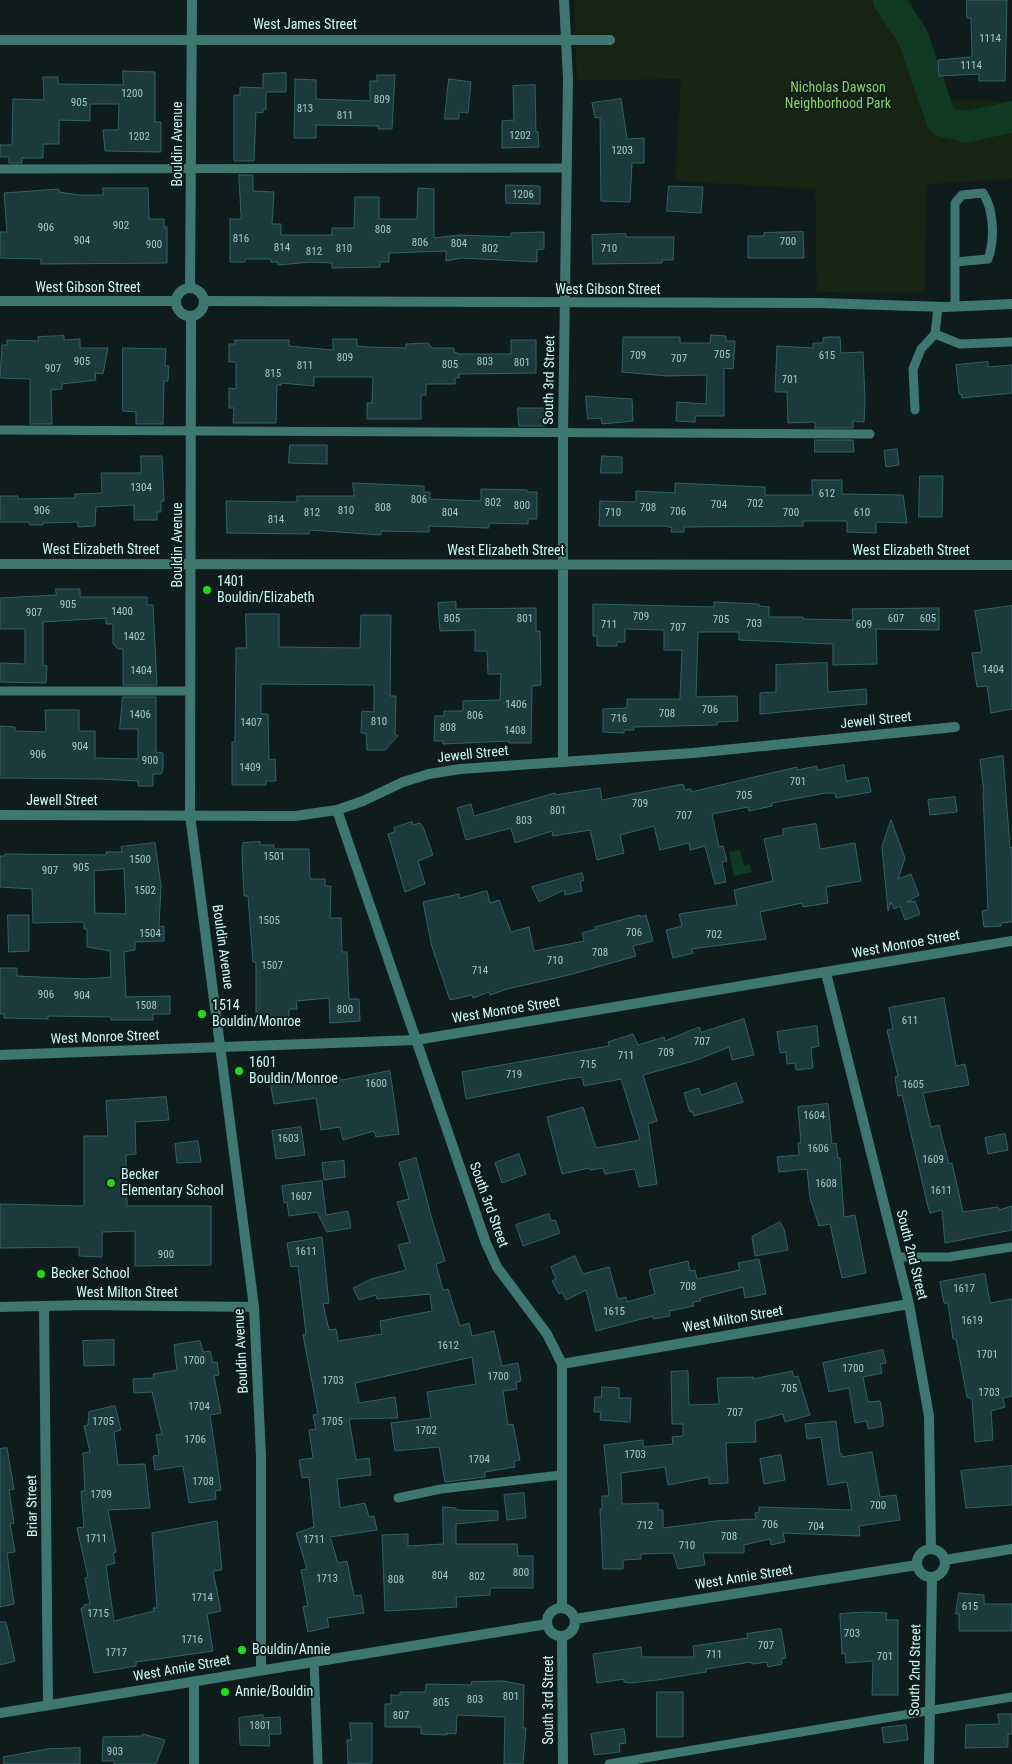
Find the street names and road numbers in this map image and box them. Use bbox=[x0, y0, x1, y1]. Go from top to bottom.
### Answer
street label: West James Street bbox=[253, 17, 357, 33]
street label: Bouldin Avenue bbox=[170, 101, 186, 187]
street label: West Gibson Street bbox=[35, 280, 141, 296]
street label: West Gibson Street bbox=[555, 282, 661, 298]
street label: South 3rd Street bbox=[541, 335, 559, 425]
street label: Bouldin Avenue bbox=[170, 502, 186, 588]
street label: West Elizabeth Street bbox=[42, 542, 160, 558]
street label: West Elizabeth Street bbox=[447, 543, 565, 559]
street label: West Elizabeth Street bbox=[852, 543, 970, 559]
street label: Jewell Street bbox=[840, 709, 912, 733]
street label: Jewell Street bbox=[437, 743, 509, 767]
street label: Jewell Street bbox=[26, 793, 98, 809]
street label: Bouldin Avenue bbox=[208, 904, 236, 990]
street label: West Monroe Street bbox=[851, 927, 961, 963]
street label: West Monroe Street bbox=[451, 994, 561, 1028]
street label: West Monroe Street bbox=[50, 1028, 160, 1048]
street label: South 3rd Street bbox=[465, 1160, 511, 1250]
street label: South 2nd Street bbox=[892, 1208, 930, 1302]
street label: West Milton Street bbox=[76, 1285, 178, 1301]
street label: West Milton Street bbox=[682, 1303, 784, 1337]
street label: Bouldin Avenue bbox=[231, 1308, 253, 1394]
street label: Briar Street bbox=[24, 1475, 42, 1537]
street label: West Annie Street bbox=[694, 1562, 794, 1594]
street label: South 2nd Street bbox=[907, 1624, 925, 1716]
street label: West Annie Street bbox=[132, 1652, 232, 1686]
street label: South 3rd Street bbox=[541, 1655, 557, 1745]

